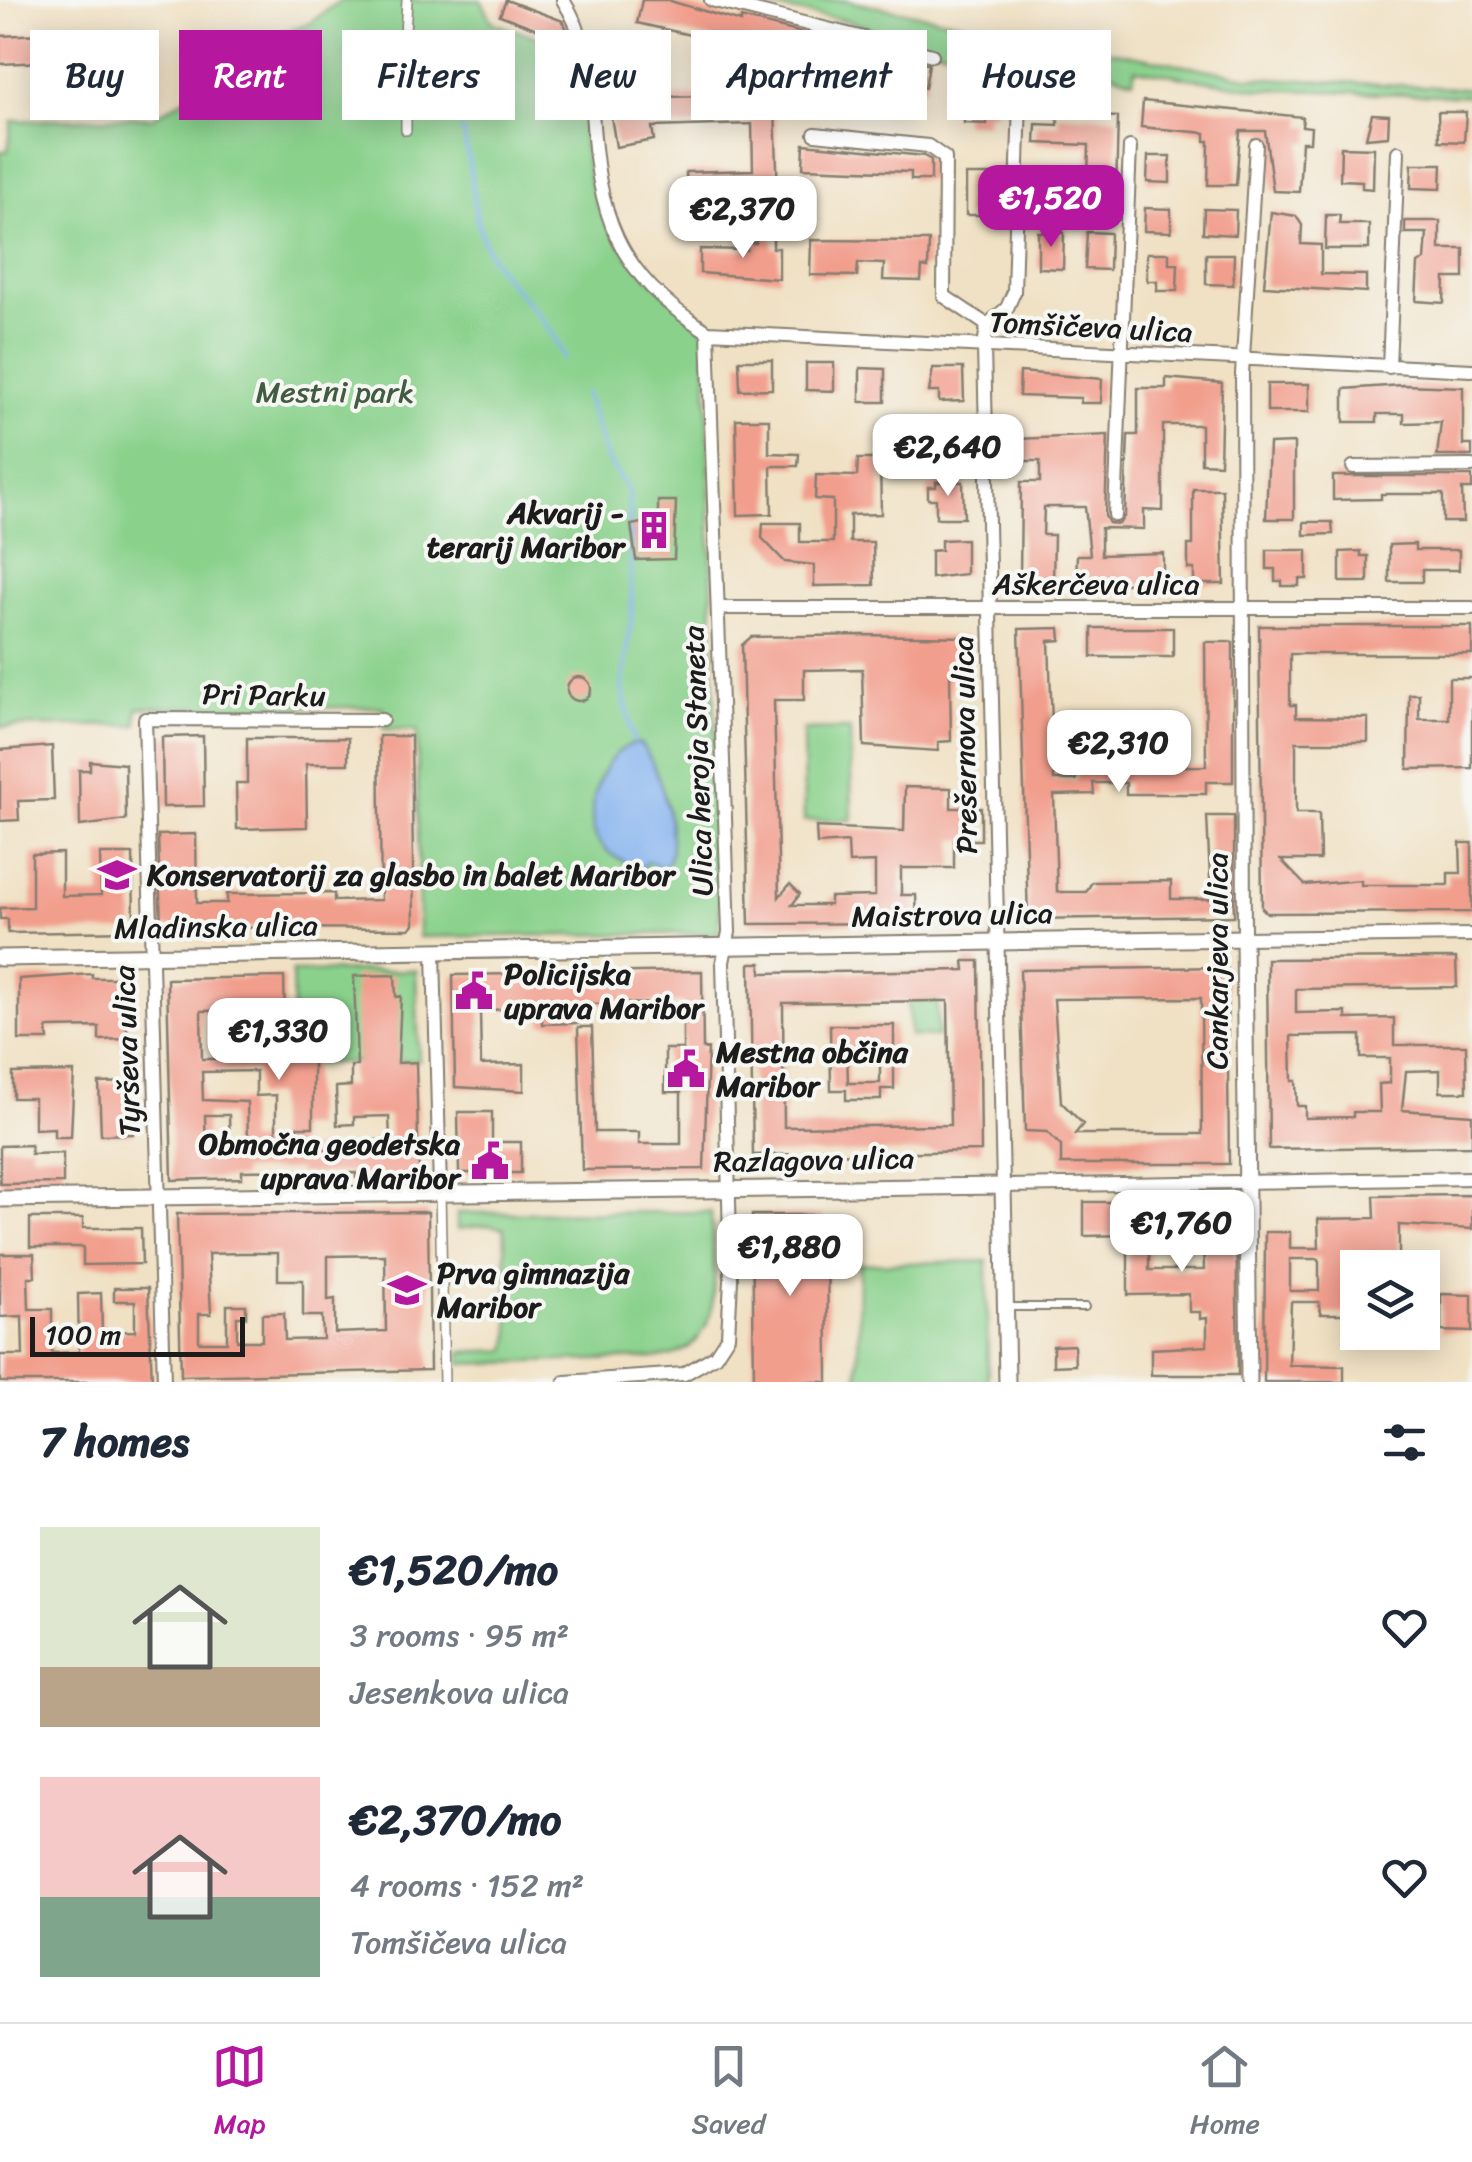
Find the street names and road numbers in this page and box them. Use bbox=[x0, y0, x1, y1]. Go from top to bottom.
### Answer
street label: Tomšičeva ulica bbox=[988, 295, 1194, 359]
street label: Aškerčeva ulica bbox=[991, 557, 1200, 611]
street label: Ulica heroja Staneta bbox=[666, 624, 730, 897]
street label: Prešernova ulica bbox=[936, 635, 994, 855]
street label: Pri Parku bbox=[202, 667, 326, 723]
street label: Cankarjeva ulica bbox=[1190, 852, 1244, 1070]
street label: Maistrova ulica bbox=[851, 886, 1053, 944]
street label: Mladinska ulica bbox=[114, 898, 318, 956]
street label: Tyrševa ulica bbox=[97, 964, 157, 1137]
street label: Razlagova ulica bbox=[713, 1131, 915, 1189]

